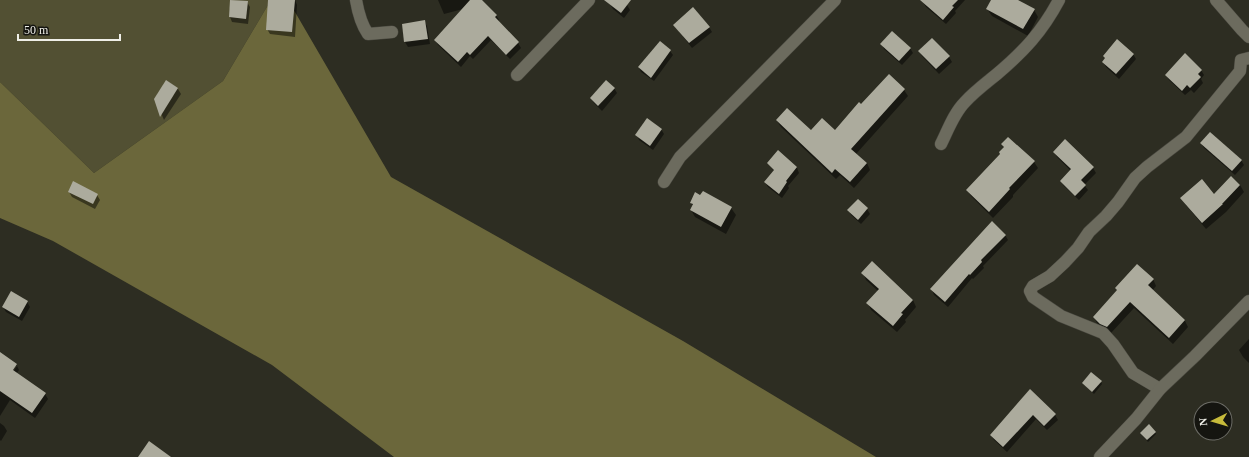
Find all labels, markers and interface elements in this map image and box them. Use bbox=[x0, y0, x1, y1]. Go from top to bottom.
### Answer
scale bar bbox=[18, 16, 120, 42]
text: 50 m bbox=[24, 23, 49, 37]
north arrow bbox=[1193, 401, 1233, 441]
text: N bbox=[1197, 417, 1209, 426]

